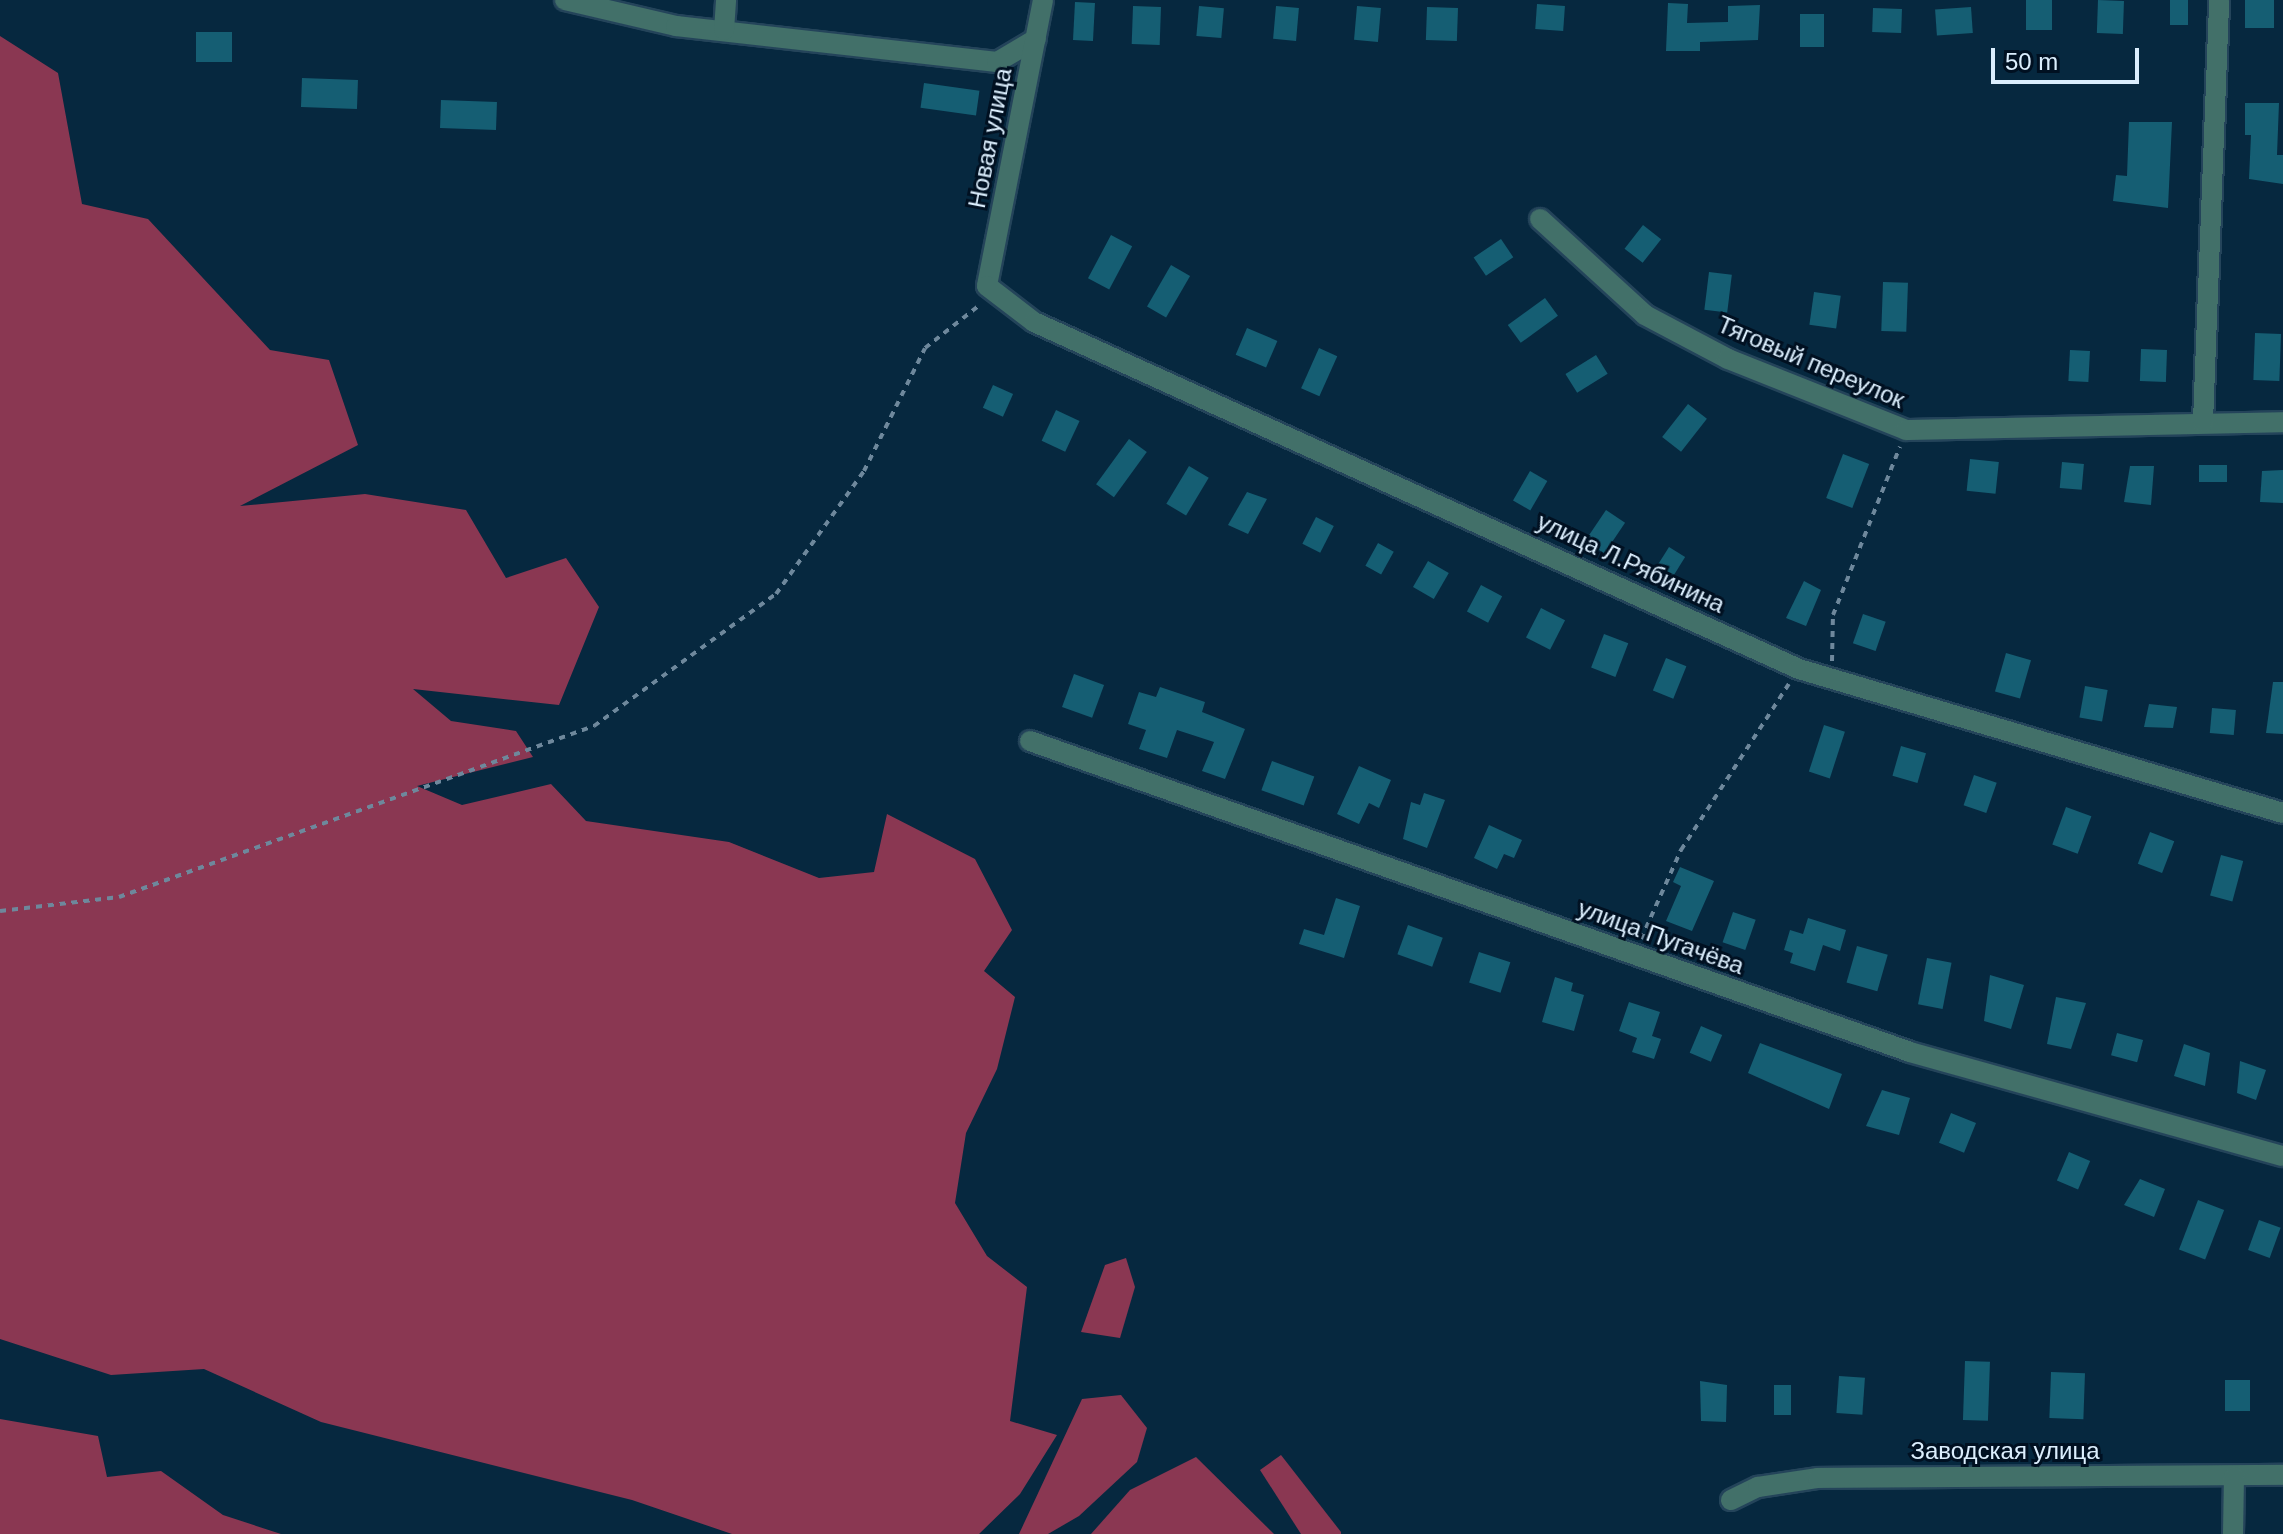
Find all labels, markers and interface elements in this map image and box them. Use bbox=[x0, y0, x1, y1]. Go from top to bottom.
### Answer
scale bar bbox=[1995, 32, 2143, 82]
text: 50 m bbox=[2005, 48, 2058, 75]
street label: Новая улица bbox=[962, 65, 1018, 211]
street label: Тяговый переулок bbox=[1713, 310, 1909, 414]
street label: улица Л.Рябинина bbox=[1533, 507, 1729, 619]
street label: улица Пугачёва bbox=[1574, 894, 1748, 980]
street label: Заводская улица bbox=[1910, 1437, 2100, 1465]

